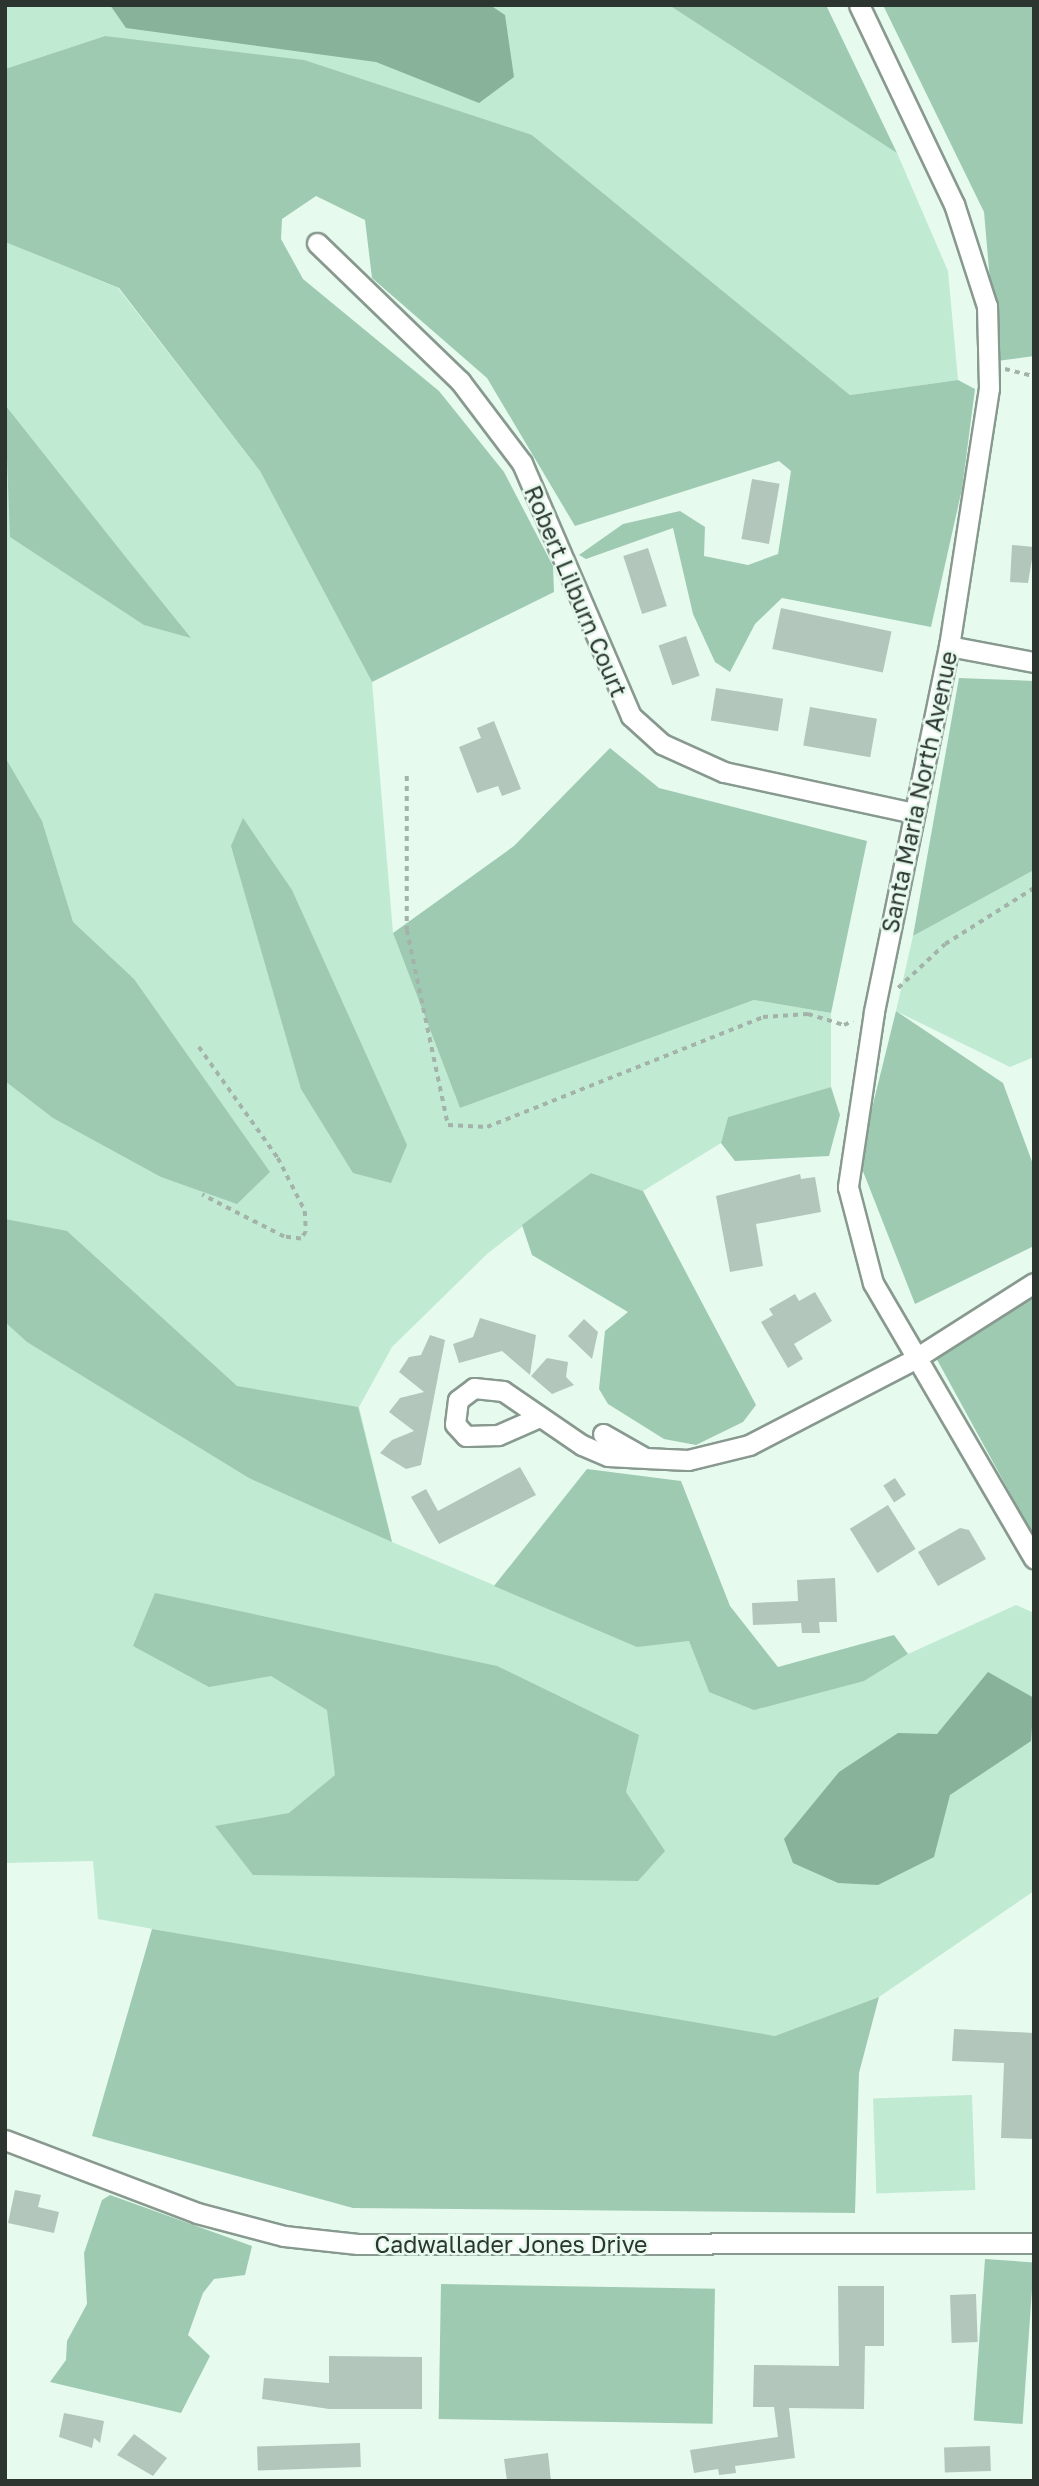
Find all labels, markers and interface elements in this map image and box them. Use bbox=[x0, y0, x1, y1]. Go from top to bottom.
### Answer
street label: Robert Lilburn Court bbox=[519, 481, 633, 701]
street label: Santa Maria North Avenue bbox=[876, 649, 962, 935]
street label: Cadwallader Jones Drive bbox=[375, 2230, 647, 2258]

